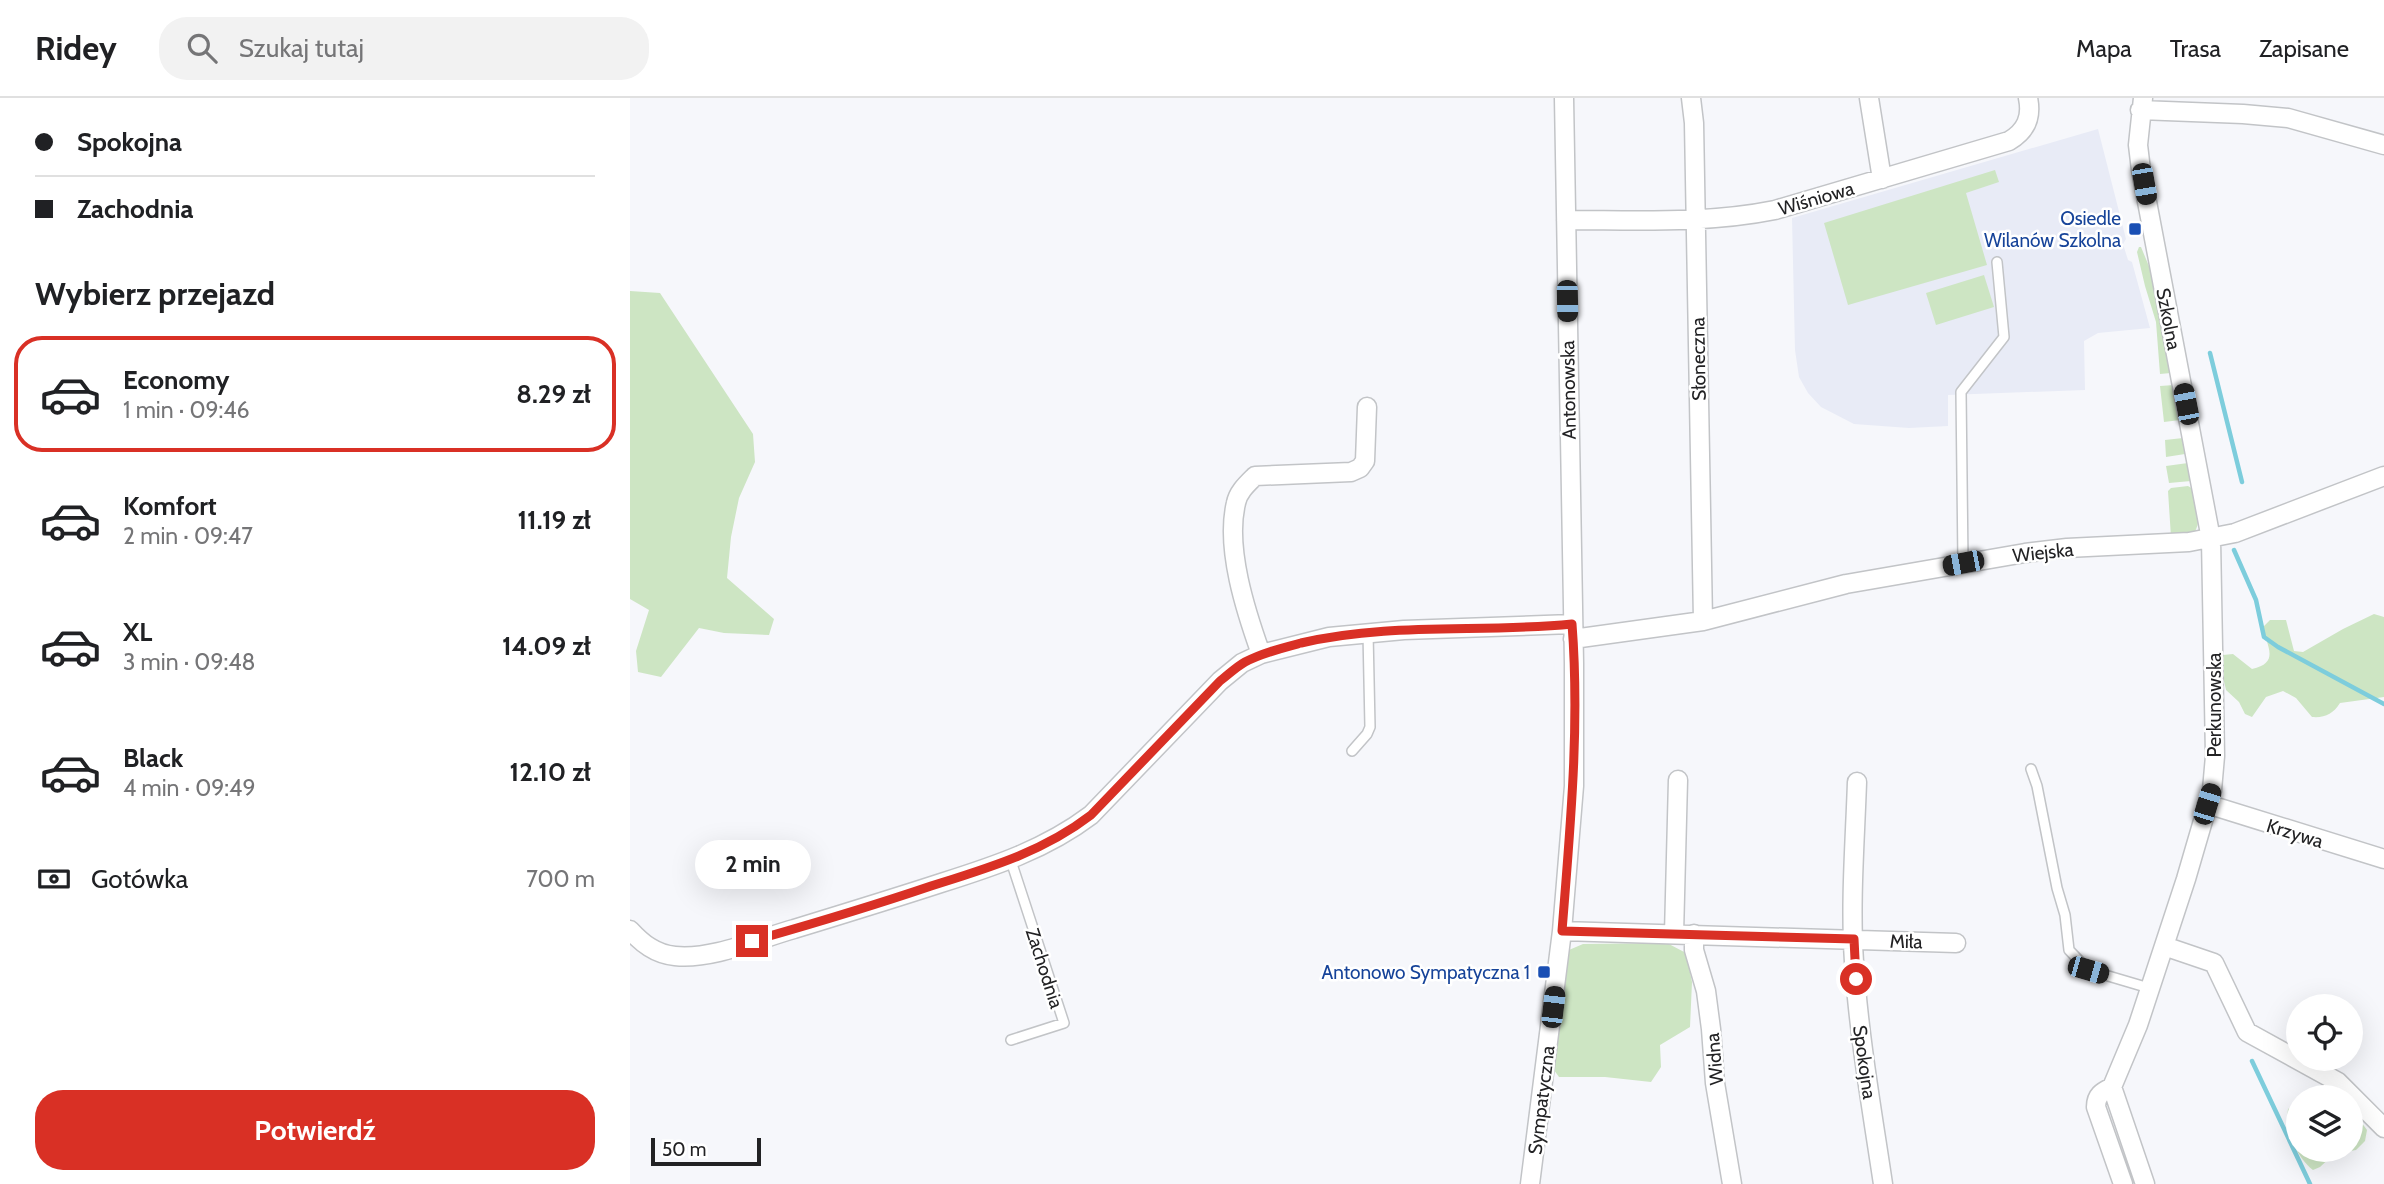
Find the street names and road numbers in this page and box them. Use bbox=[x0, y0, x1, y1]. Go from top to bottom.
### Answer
street label: Wiśniowa bbox=[1776, 177, 1857, 220]
street label: Szkolna bbox=[2151, 286, 2186, 352]
street label: Słoneczna bbox=[1686, 317, 1711, 401]
street label: Antonowska bbox=[1556, 340, 1581, 440]
street label: Wiejska bbox=[2011, 538, 2075, 567]
street label: Perkunowska bbox=[2203, 653, 2226, 757]
street label: Krzywa bbox=[2264, 814, 2326, 853]
street label: Zachodnia bbox=[1021, 925, 1068, 1011]
street label: Miła bbox=[1889, 930, 1923, 953]
street label: Spokojna bbox=[1848, 1024, 1881, 1100]
street label: Widna bbox=[1701, 1032, 1728, 1086]
street label: Sympatyczna bbox=[1523, 1044, 1560, 1156]

